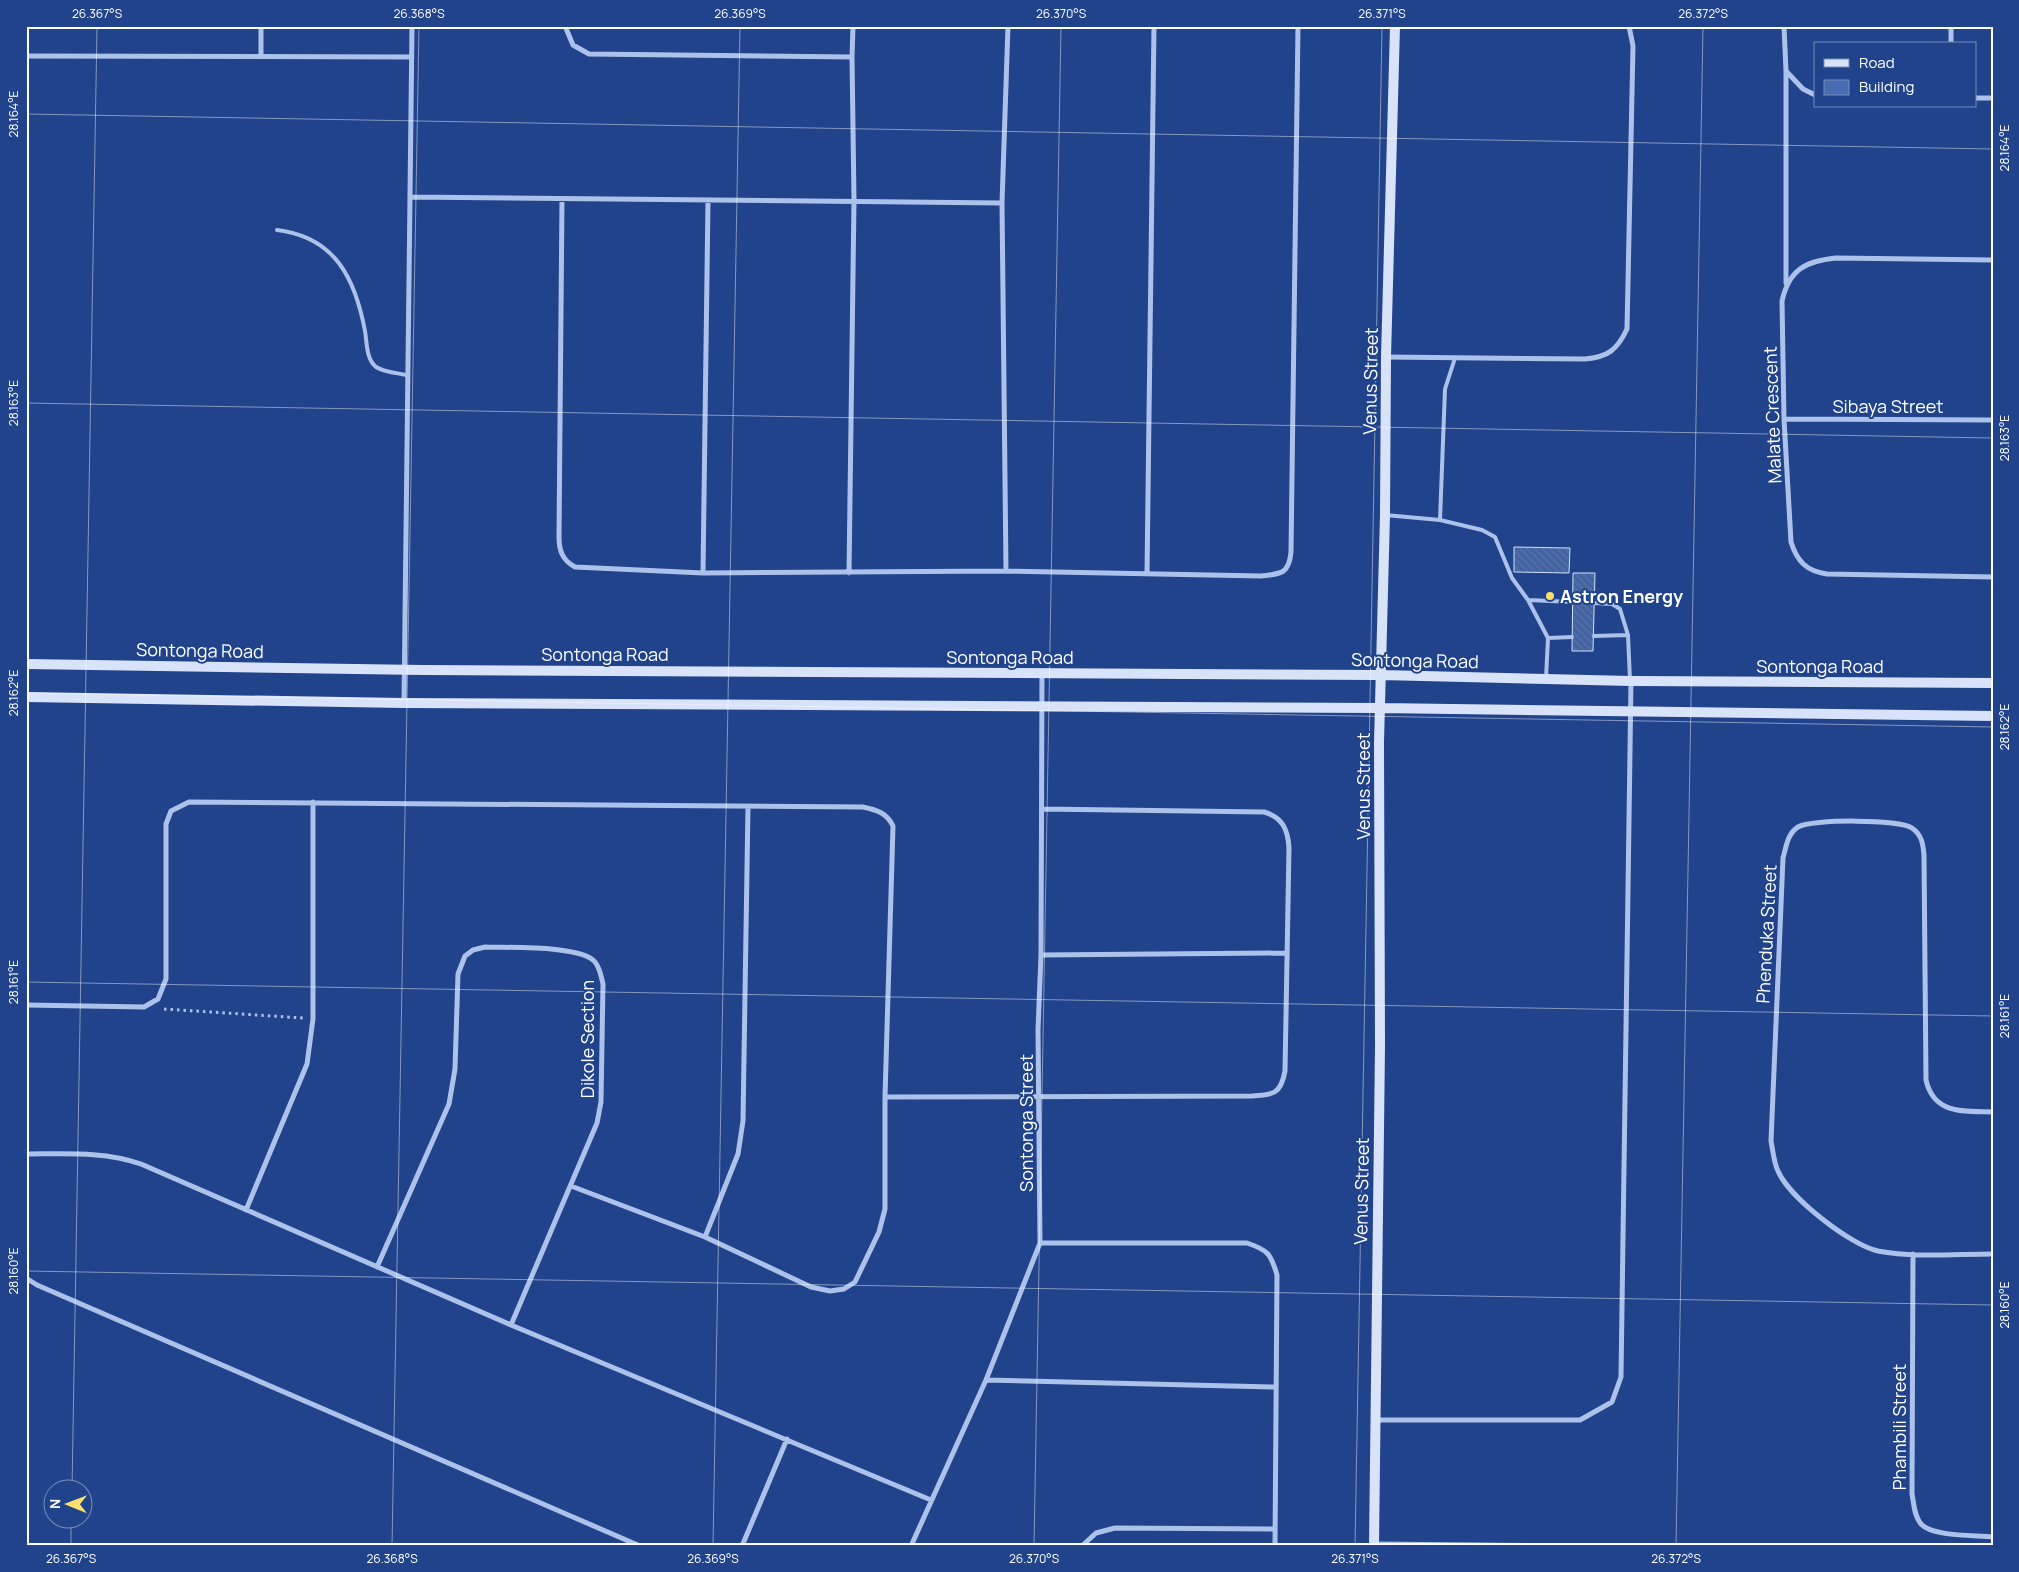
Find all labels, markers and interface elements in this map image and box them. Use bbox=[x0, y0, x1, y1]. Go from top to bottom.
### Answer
text: 26.367°S bbox=[72, 5, 122, 22]
text: 26.368°S bbox=[393, 5, 445, 22]
text: 26.369°S bbox=[714, 5, 766, 22]
text: 26.370°S bbox=[1036, 5, 1086, 22]
text: 26.371°S bbox=[1358, 5, 1406, 22]
text: 26.372°S bbox=[1678, 5, 1728, 22]
legend bbox=[1814, 42, 1976, 108]
text: Road bbox=[1859, 52, 1895, 73]
text: Building bbox=[1859, 76, 1914, 97]
text: 28.164°E bbox=[5, 90, 22, 137]
text: 28.164°E bbox=[1996, 124, 2013, 171]
street label: Venus Street bbox=[1357, 327, 1383, 435]
street label: Malate Crescent bbox=[1758, 346, 1786, 484]
text: 28.163°E bbox=[5, 380, 22, 426]
street label: Sibaya Street bbox=[1832, 394, 1944, 418]
text: 28.163°E bbox=[1996, 415, 2013, 461]
place label: Astron Energy bbox=[1560, 584, 1683, 608]
marker: Astron Energy bbox=[1544, 590, 1556, 602]
street label: Sontonga Road bbox=[136, 637, 264, 663]
street label: Sontonga Road bbox=[541, 642, 669, 666]
street label: Sontonga Road bbox=[946, 645, 1074, 669]
street label: Sontonga Road bbox=[1351, 647, 1479, 673]
street label: Sontonga Road bbox=[1756, 654, 1884, 678]
text: 28.162°E bbox=[5, 670, 22, 716]
text: 28.162°E bbox=[1996, 704, 2013, 750]
street label: Venus Street bbox=[1351, 732, 1375, 840]
street label: Phenduka Street bbox=[1750, 864, 1782, 1004]
text: 28.161°E bbox=[5, 960, 22, 1004]
street label: Dikole Section bbox=[575, 980, 599, 1098]
text: 28.161°E bbox=[1996, 994, 2013, 1038]
street label: Sontonga Street bbox=[1014, 1054, 1038, 1192]
street label: Venus Street bbox=[1348, 1137, 1374, 1245]
text: 28.160°E bbox=[5, 1247, 22, 1295]
text: 28.160°E bbox=[1996, 1281, 2013, 1329]
street label: Phambili Street bbox=[1887, 1364, 1911, 1490]
north arrow bbox=[42, 1480, 92, 1530]
text: N bbox=[45, 1499, 64, 1509]
text: 26.367°S bbox=[46, 1550, 96, 1567]
text: 26.368°S bbox=[366, 1550, 418, 1567]
text: 26.369°S bbox=[687, 1550, 739, 1567]
text: 26.370°S bbox=[1009, 1550, 1059, 1567]
text: 26.371°S bbox=[1331, 1550, 1379, 1567]
text: 26.372°S bbox=[1651, 1550, 1701, 1567]

